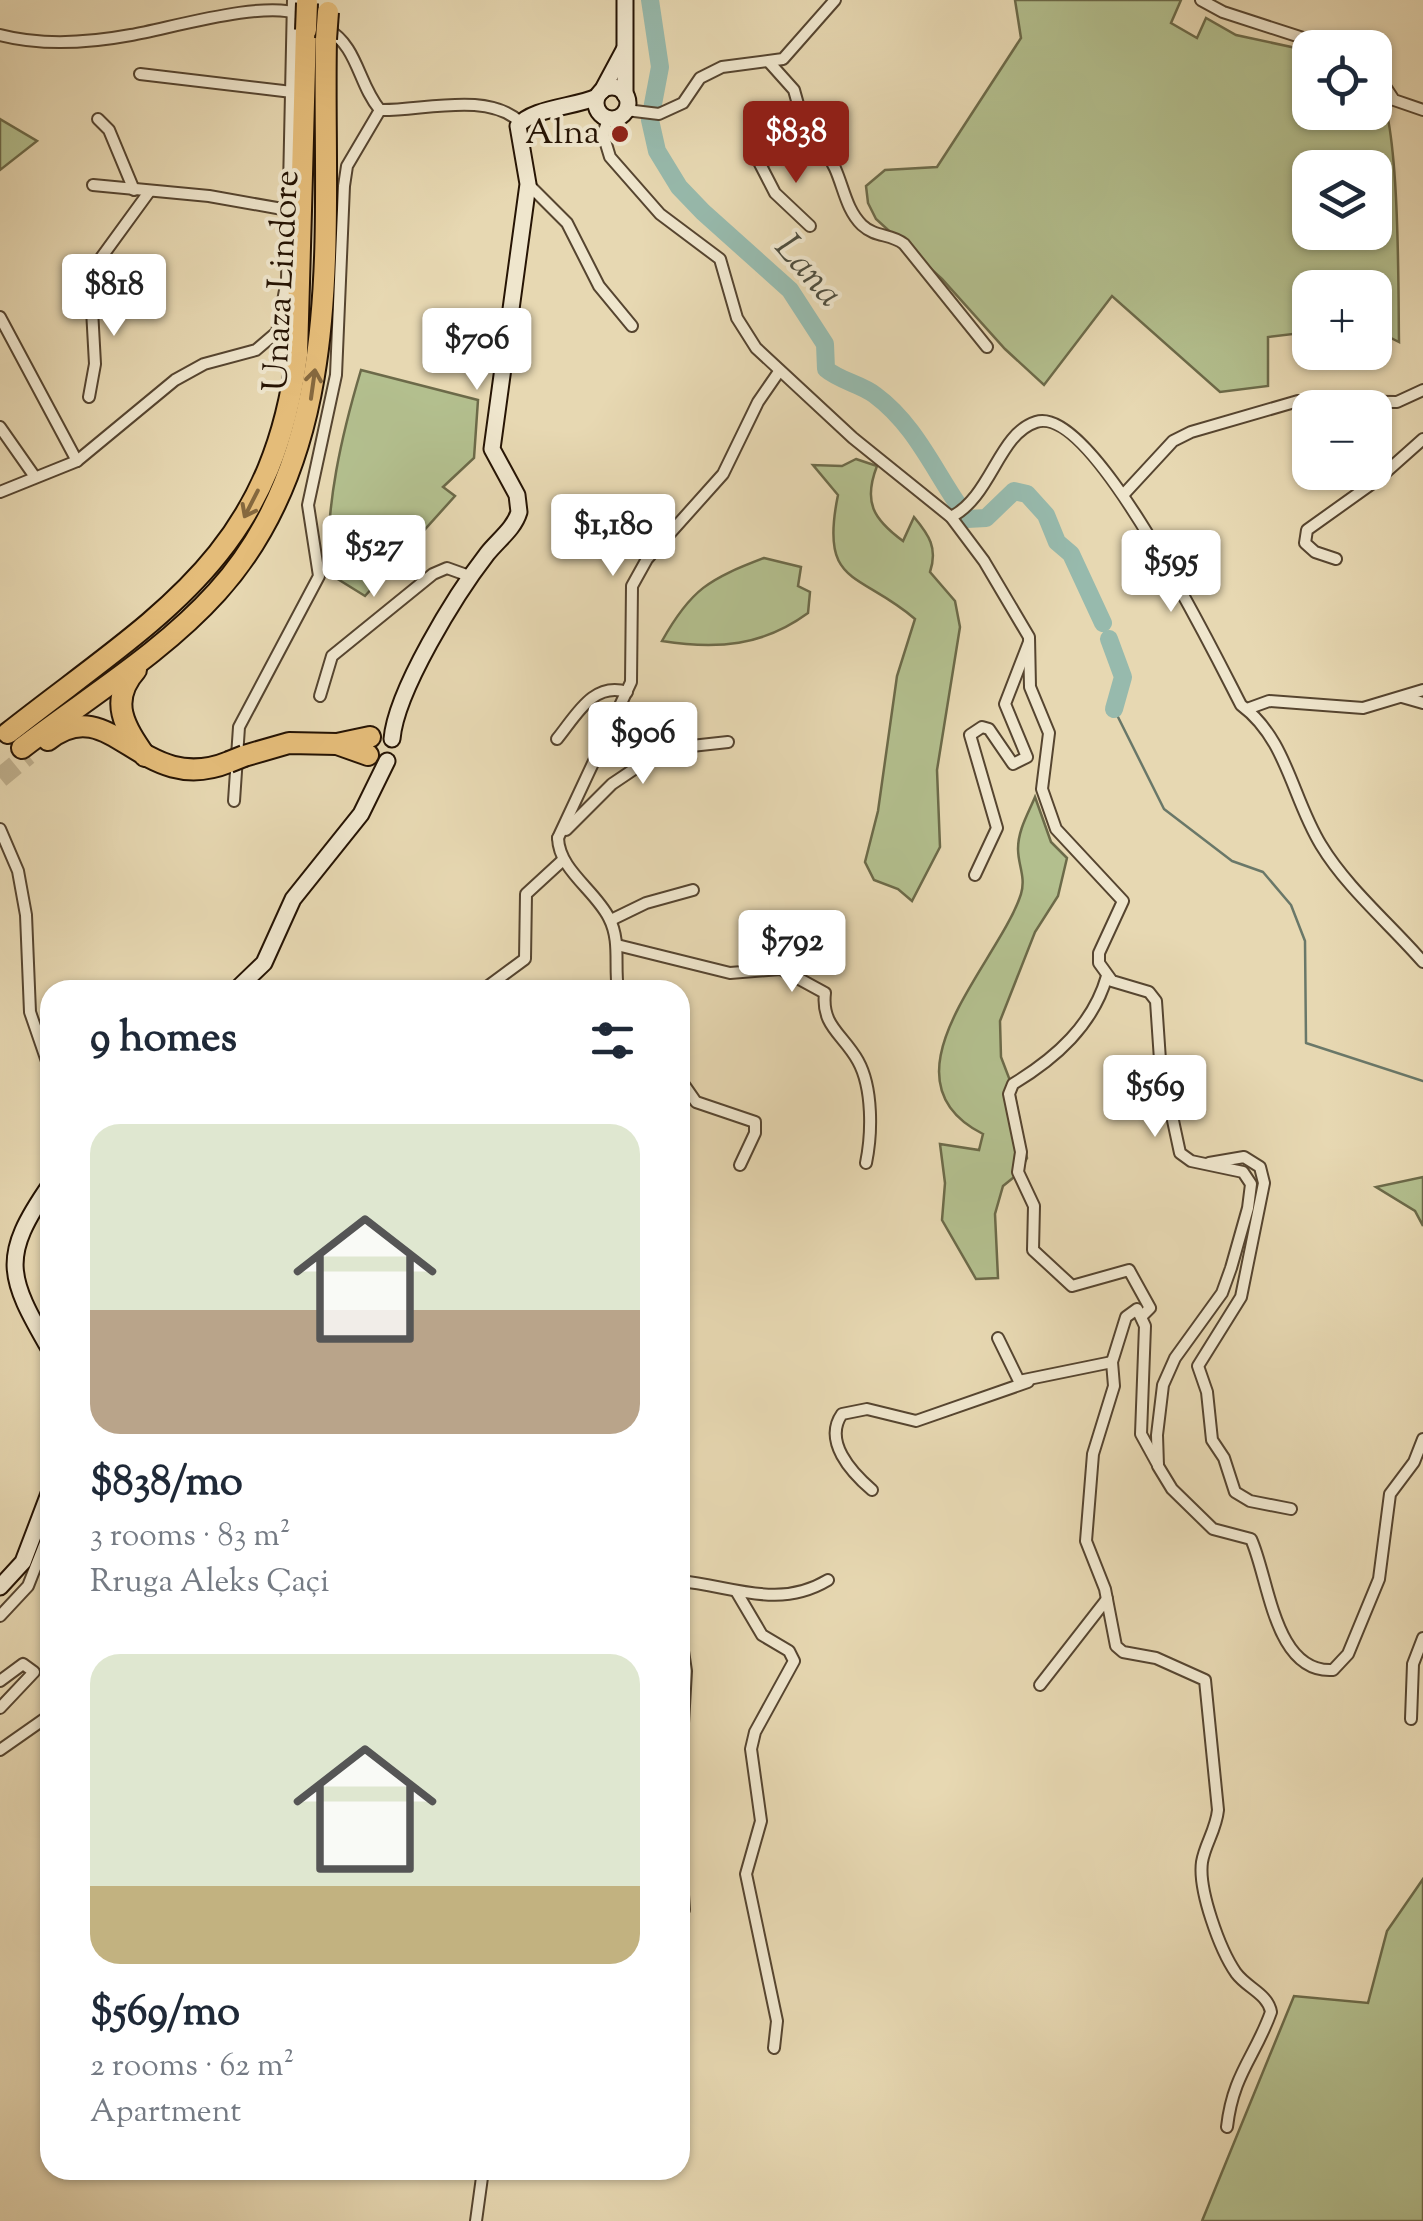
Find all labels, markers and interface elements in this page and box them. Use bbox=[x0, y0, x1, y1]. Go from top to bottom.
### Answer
map controls bbox=[1292, 30, 1392, 490]
button: locate bbox=[1292, 30, 1392, 130]
pin: $838 bbox=[737, 101, 855, 186]
place label: Alna bbox=[525, 109, 600, 160]
text: $838 bbox=[765, 110, 827, 156]
marker: Alna bbox=[609, 123, 631, 145]
button: layers bbox=[1292, 150, 1392, 250]
street label: Unaza Lindore bbox=[252, 169, 314, 393]
water label: Lana bbox=[760, 224, 854, 320]
pin: $818 bbox=[55, 254, 173, 339]
text: $818 bbox=[84, 263, 144, 309]
button: + bbox=[1292, 270, 1392, 370]
pin: $706 bbox=[418, 308, 536, 393]
text: $706 bbox=[444, 317, 510, 363]
one-way arrow bbox=[304, 368, 322, 401]
button: − bbox=[1292, 390, 1392, 490]
one-way arrow bbox=[241, 488, 260, 518]
pin: $1,180 bbox=[532, 494, 694, 579]
text: $1,180 bbox=[573, 503, 653, 549]
pin: $527 bbox=[315, 515, 433, 600]
text: $527 bbox=[344, 524, 404, 570]
pin: $595 bbox=[1112, 530, 1230, 615]
text: $595 bbox=[1144, 539, 1198, 585]
pin: $906 bbox=[584, 702, 702, 787]
text: $906 bbox=[610, 711, 676, 757]
pin: $792 bbox=[733, 910, 851, 995]
text: $792 bbox=[760, 919, 824, 965]
text: 9 homes bbox=[90, 1010, 237, 1070]
icon: filters bbox=[585, 1013, 640, 1068]
pin: $569 bbox=[1096, 1055, 1214, 1140]
text: $569 bbox=[1125, 1064, 1185, 1110]
icon: home bbox=[275, 1189, 455, 1369]
text: $838/mo bbox=[90, 1454, 243, 1514]
text: 3 rooms · 83 m² bbox=[90, 1514, 290, 1560]
text: Rruga Aleks Çaçi bbox=[90, 1560, 329, 1606]
icon: home bbox=[275, 1719, 455, 1899]
text: $569/mo bbox=[90, 1984, 240, 2044]
text: 2 rooms · 62 m² bbox=[90, 2044, 294, 2090]
text: Apartment bbox=[90, 2090, 241, 2136]

